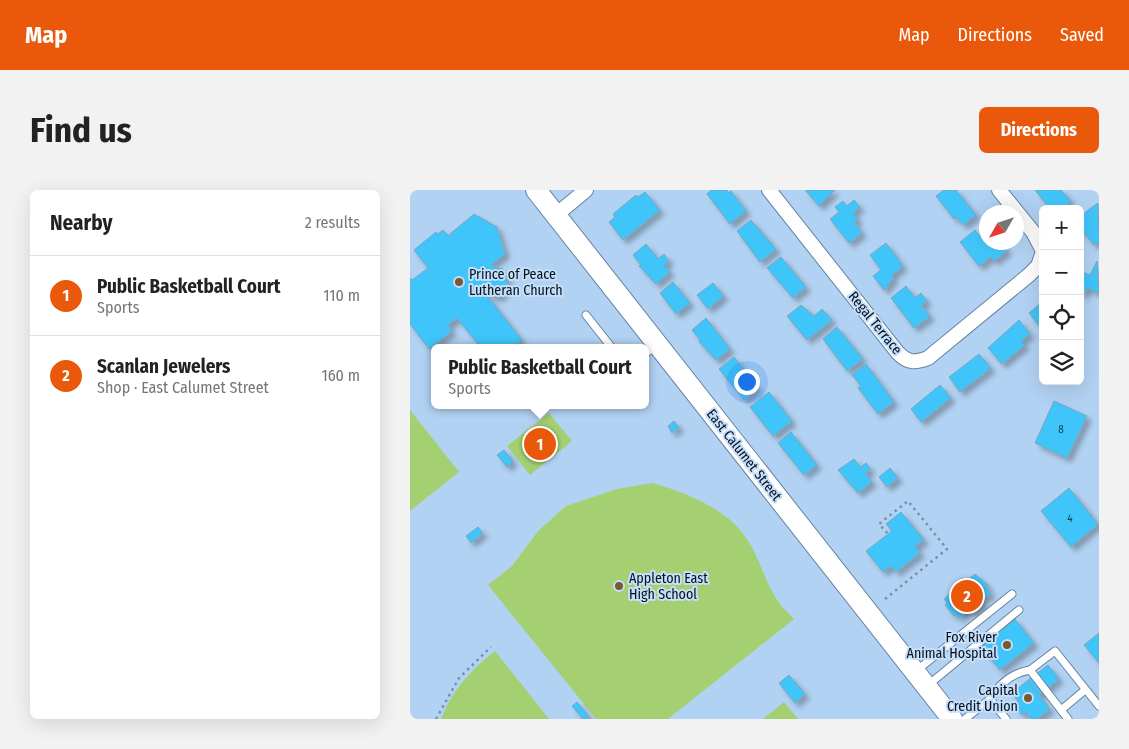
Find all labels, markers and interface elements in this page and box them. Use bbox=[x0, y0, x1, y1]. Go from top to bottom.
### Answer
text: Map bbox=[25, 21, 67, 49]
text: Map bbox=[898, 24, 930, 46]
text: Directions bbox=[958, 24, 1032, 46]
text: Saved bbox=[1060, 24, 1104, 46]
button: Directions bbox=[979, 107, 1099, 153]
text: Find us bbox=[30, 109, 132, 151]
north arrow bbox=[979, 205, 1024, 250]
map controls bbox=[1039, 205, 1084, 385]
button: + bbox=[1039, 205, 1084, 250]
text: Nearby bbox=[50, 210, 112, 236]
text: 2 results bbox=[305, 213, 360, 232]
button: − bbox=[1039, 250, 1084, 295]
place label: Prince of Peace Lutheran Church bbox=[469, 266, 563, 299]
text: Public Basketball Court bbox=[97, 275, 280, 298]
marker: Prince of Peace Lutheran Church bbox=[453, 276, 465, 288]
text: 1 bbox=[63, 286, 69, 305]
text: 110 m bbox=[323, 286, 360, 305]
street label: Regal Terrace bbox=[845, 288, 906, 358]
button: locate bbox=[1039, 295, 1084, 340]
text: Sports bbox=[97, 298, 140, 317]
button: layers bbox=[1039, 340, 1084, 385]
popup bbox=[431, 344, 649, 409]
text: Scanlan Jewelers bbox=[97, 355, 230, 378]
text: Public Basketball Court bbox=[448, 356, 632, 379]
text: 2 bbox=[62, 366, 70, 385]
text: 160 m bbox=[321, 366, 360, 385]
your location bbox=[734, 369, 760, 395]
text: Shop · East Calumet Street bbox=[97, 378, 269, 397]
text: Sports bbox=[448, 379, 491, 398]
street label: East Calumet Street bbox=[703, 406, 785, 505]
house number: 8 bbox=[1058, 423, 1064, 436]
pin: 1 bbox=[524, 425, 556, 463]
house number: 4 bbox=[1067, 512, 1073, 525]
place label: Appleton East High School bbox=[629, 570, 708, 603]
pin: 2 bbox=[951, 577, 983, 615]
marker: Appleton East High School bbox=[613, 580, 625, 592]
place label: Fox River Animal Hospital bbox=[907, 629, 997, 662]
marker: Fox River Animal Hospital bbox=[1001, 639, 1013, 651]
place label: Capital Credit Union bbox=[947, 682, 1018, 715]
marker: Capital Credit Union bbox=[1022, 692, 1034, 704]

